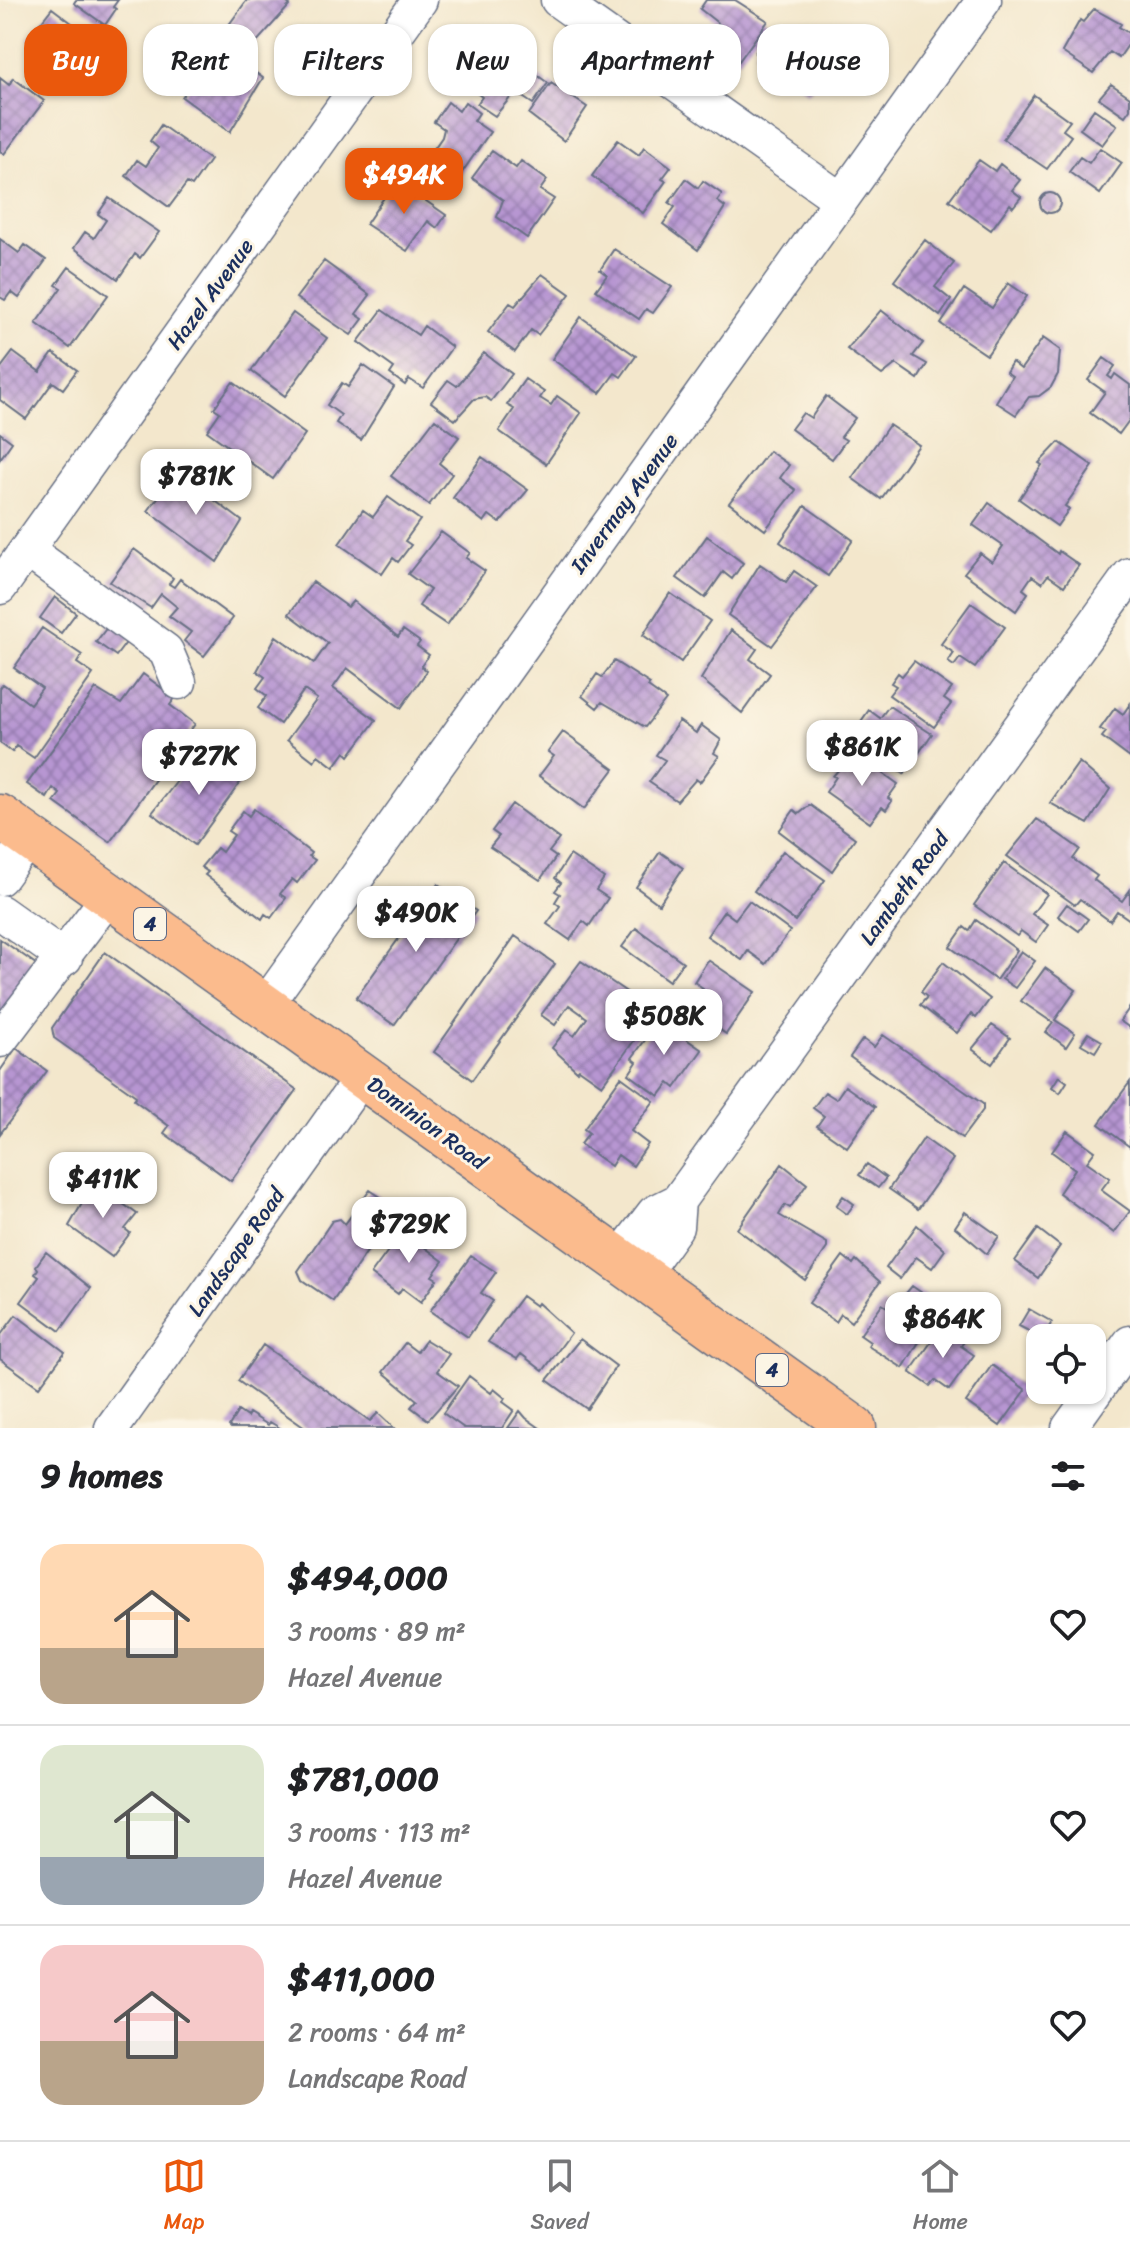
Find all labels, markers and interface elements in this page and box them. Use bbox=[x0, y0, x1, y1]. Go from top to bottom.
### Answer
chip: Buy bbox=[24, 24, 127, 96]
chip: Rent bbox=[143, 24, 258, 96]
chip: Filters bbox=[274, 24, 412, 96]
chip: New bbox=[428, 24, 537, 96]
chip: Apartment bbox=[553, 24, 741, 96]
chip: House bbox=[757, 24, 889, 96]
pin: $494K bbox=[348, 148, 460, 216]
text: $494K bbox=[363, 151, 445, 197]
street label: Hazel Avenue bbox=[156, 230, 264, 358]
street label: Invermay Avenue bbox=[559, 424, 689, 583]
pin: $781K bbox=[140, 449, 252, 517]
text: $781K bbox=[159, 452, 233, 498]
pin: $861K bbox=[806, 720, 918, 788]
text: $861K bbox=[825, 723, 899, 769]
pin: $727K bbox=[143, 729, 255, 797]
text: $727K bbox=[160, 732, 238, 778]
street label: Lambeth Road bbox=[849, 821, 960, 954]
pin: $490K bbox=[360, 886, 472, 954]
text: $490K bbox=[375, 889, 457, 935]
road number: 4 bbox=[134, 908, 166, 940]
pin: $508K bbox=[608, 989, 720, 1057]
text: $508K bbox=[623, 992, 705, 1038]
street label: Dominion Road bbox=[358, 1066, 497, 1181]
pin: $411K bbox=[47, 1152, 159, 1220]
text: $411K bbox=[67, 1155, 139, 1201]
street label: Landscape Road bbox=[177, 1178, 296, 1325]
pin: $729K bbox=[353, 1197, 465, 1265]
text: $729K bbox=[369, 1200, 449, 1246]
pin: $864K bbox=[887, 1292, 999, 1360]
text: $864K bbox=[903, 1295, 983, 1341]
map controls bbox=[1026, 1324, 1106, 1404]
button: locate bbox=[1026, 1324, 1106, 1404]
road number: 4 bbox=[756, 1354, 788, 1386]
text: 9 homes bbox=[40, 1446, 162, 1506]
icon: filters bbox=[1046, 1454, 1090, 1498]
text: $494,000 bbox=[288, 1548, 448, 1608]
icon: home bbox=[104, 1576, 200, 1672]
icon: heart bbox=[1046, 1602, 1090, 1646]
text: 3 rooms · 89 m² bbox=[288, 1608, 466, 1654]
text: Hazel Avenue bbox=[288, 1654, 442, 1700]
text: $781,000 bbox=[288, 1749, 439, 1809]
icon: home bbox=[104, 1777, 200, 1873]
icon: heart bbox=[1046, 1803, 1090, 1847]
text: 3 rooms · 113 m² bbox=[288, 1809, 471, 1855]
text: Hazel Avenue bbox=[288, 1855, 442, 1901]
text: $411,000 bbox=[288, 1949, 435, 2009]
icon: home bbox=[104, 1977, 200, 2073]
icon: heart bbox=[1046, 2003, 1090, 2047]
text: 2 rooms · 64 m² bbox=[288, 2009, 466, 2055]
text: Landscape Road bbox=[288, 2055, 466, 2101]
tab: Map bbox=[162, 2154, 206, 2241]
tab: Saved bbox=[531, 2154, 589, 2241]
tab: Home bbox=[913, 2154, 968, 2241]

